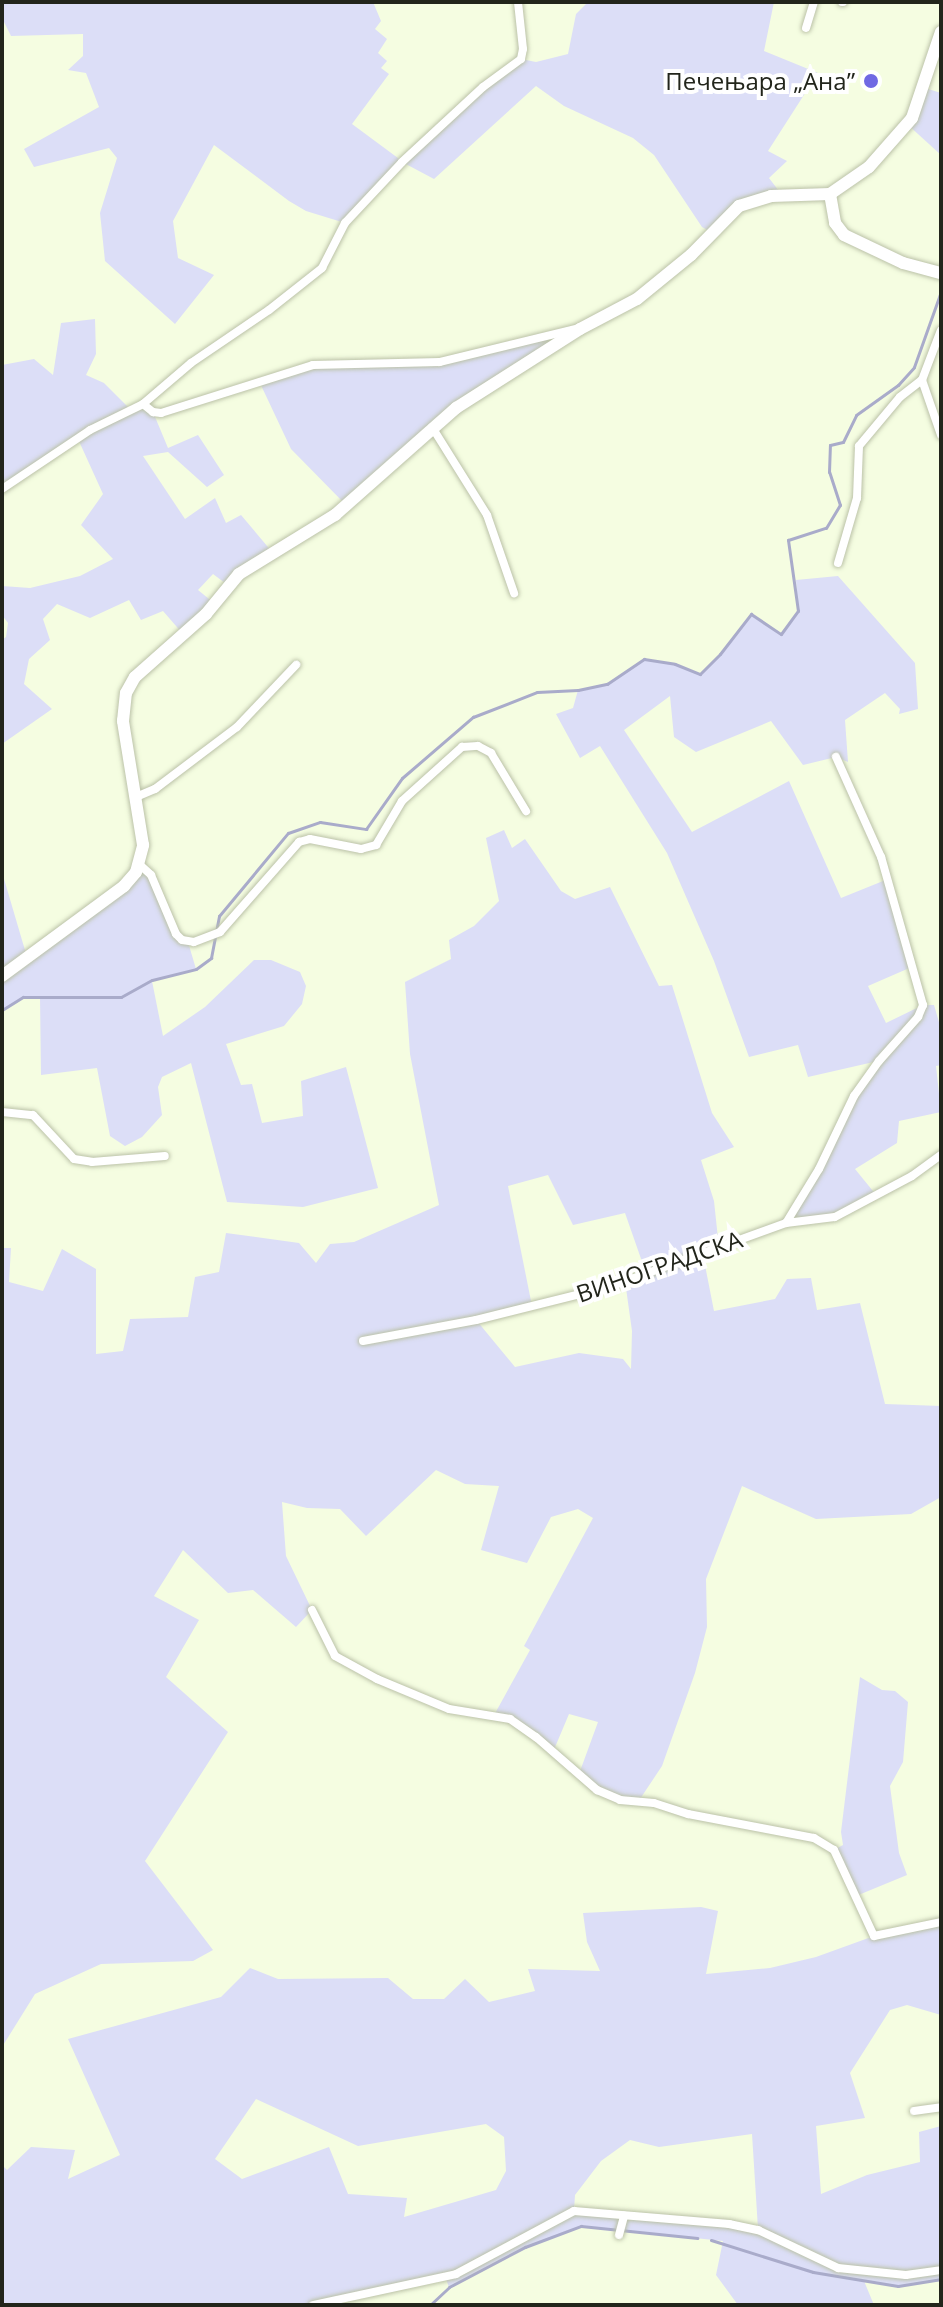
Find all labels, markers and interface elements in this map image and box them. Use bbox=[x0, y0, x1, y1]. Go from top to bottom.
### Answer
place label: Печењара „Ана” bbox=[665, 67, 855, 95]
marker: Печењара „Ана” bbox=[862, 72, 880, 90]
street label: ВИНОГРАДСКА bbox=[572, 1224, 746, 1308]

